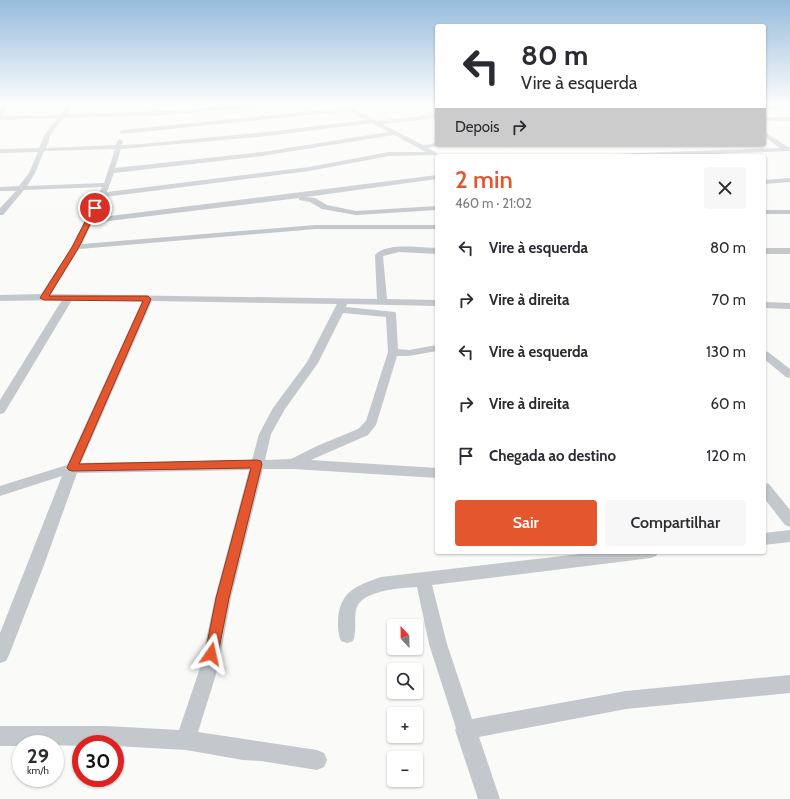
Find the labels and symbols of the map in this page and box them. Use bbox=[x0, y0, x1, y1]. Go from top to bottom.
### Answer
pin bbox=[78, 191, 112, 225]
north arrow bbox=[387, 619, 423, 655]
position arrow bbox=[190, 633, 232, 675]
speed limit sign: 30 bbox=[72, 735, 124, 787]

